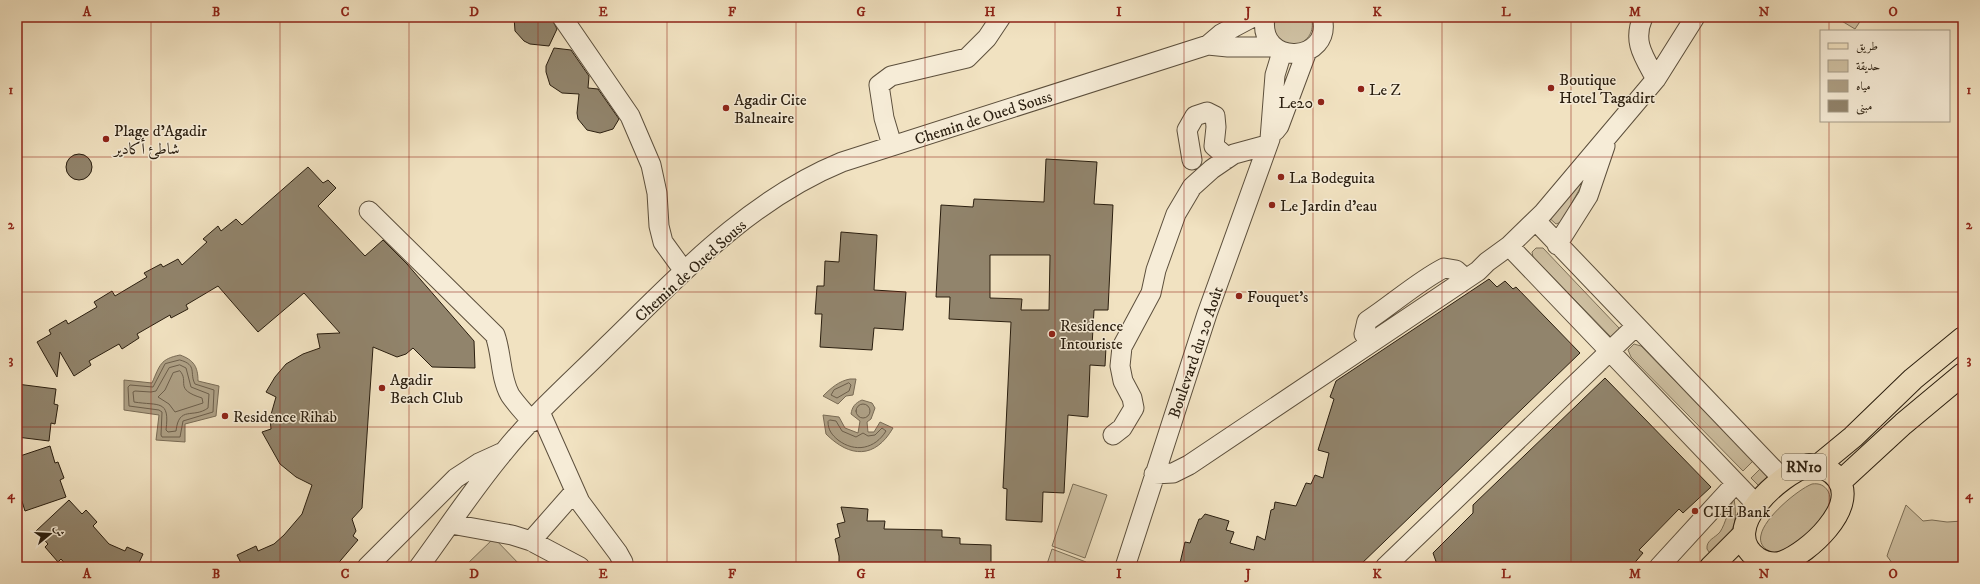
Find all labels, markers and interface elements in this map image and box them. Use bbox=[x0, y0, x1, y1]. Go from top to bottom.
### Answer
text: A bbox=[82, 4, 92, 20]
text: B bbox=[212, 4, 220, 20]
text: C bbox=[341, 4, 350, 20]
text: D bbox=[469, 4, 479, 20]
text: E bbox=[598, 4, 608, 20]
text: F bbox=[728, 4, 737, 20]
text: G bbox=[856, 4, 866, 20]
text: H bbox=[985, 4, 996, 20]
text: I bbox=[1116, 4, 1122, 20]
text: J bbox=[1243, 4, 1251, 21]
text: K bbox=[1372, 4, 1382, 20]
text: L bbox=[1501, 4, 1511, 20]
text: M bbox=[1629, 4, 1641, 20]
text: N bbox=[1759, 4, 1770, 20]
text: O bbox=[1888, 4, 1898, 20]
legend bbox=[1820, 30, 1950, 122]
text: طريق bbox=[1856, 39, 1878, 54]
text: حديقة bbox=[1856, 59, 1880, 74]
place label: Boutique Hotel Tagadirt bbox=[1559, 70, 1655, 108]
text: مياه bbox=[1856, 79, 1871, 94]
place label: Le Z bbox=[1369, 80, 1401, 100]
text: 1 bbox=[9, 82, 14, 98]
text: 1 bbox=[1967, 82, 1972, 98]
marker: Boutique Hotel Tagadirt bbox=[1546, 83, 1556, 93]
marker: Le Z bbox=[1356, 84, 1366, 94]
street label: Chemin de Oued Souss bbox=[912, 86, 1055, 150]
place label: Agadir Cite Balneaire bbox=[734, 90, 807, 128]
place label: Le20 bbox=[1278, 93, 1313, 113]
marker: Le20 bbox=[1316, 97, 1326, 107]
text: مبنى bbox=[1856, 99, 1872, 115]
marker: Agadir Cite Balneaire bbox=[721, 103, 731, 113]
place label: Plage d'Agadir شاطئ أكادير bbox=[112, 121, 207, 160]
marker: Plage d'Agadir شاطئ أكادير bbox=[101, 134, 111, 144]
place label: La Bodeguita bbox=[1289, 168, 1375, 188]
marker: La Bodeguita bbox=[1276, 172, 1286, 182]
place label: Le Jardin d'eau bbox=[1280, 196, 1377, 216]
marker: Le Jardin d'eau bbox=[1267, 200, 1277, 210]
street label: Chemin de Oued Souss bbox=[631, 215, 751, 326]
text: 2 bbox=[8, 217, 15, 233]
text: 2 bbox=[1966, 217, 1973, 233]
street label: Boulevard du 20 Août bbox=[1164, 284, 1228, 421]
place label: Fouquet's bbox=[1247, 287, 1308, 307]
marker: Fouquet's bbox=[1234, 291, 1244, 301]
place label: Residence Intouriste bbox=[1060, 316, 1123, 354]
marker: Residence Intouriste bbox=[1047, 329, 1057, 339]
text: 3 bbox=[9, 352, 14, 368]
text: 3 bbox=[1967, 352, 1972, 368]
place label: Agadir Beach Club bbox=[390, 370, 463, 408]
marker: Agadir Beach Club bbox=[377, 383, 387, 393]
place label: Residence Rihab bbox=[233, 407, 337, 427]
marker: Residence Rihab bbox=[220, 411, 230, 421]
road number: RN10 bbox=[1782, 454, 1826, 480]
text: 4 bbox=[6, 487, 15, 504]
text: 4 bbox=[1964, 487, 1973, 504]
place label: CIH Bank bbox=[1703, 502, 1770, 522]
marker: CIH Bank bbox=[1690, 506, 1700, 516]
north arrow bbox=[30, 514, 70, 554]
text: ش bbox=[50, 524, 67, 539]
text: A bbox=[82, 566, 92, 582]
text: B bbox=[212, 566, 220, 582]
text: C bbox=[341, 566, 350, 582]
text: D bbox=[469, 566, 479, 582]
text: E bbox=[598, 566, 608, 582]
text: F bbox=[728, 566, 737, 582]
text: G bbox=[856, 566, 866, 582]
text: H bbox=[985, 566, 996, 582]
text: I bbox=[1116, 566, 1122, 582]
text: J bbox=[1243, 566, 1251, 583]
text: K bbox=[1372, 566, 1382, 582]
text: L bbox=[1501, 566, 1511, 582]
text: M bbox=[1629, 566, 1641, 582]
text: N bbox=[1759, 566, 1770, 582]
text: O bbox=[1888, 566, 1898, 582]

